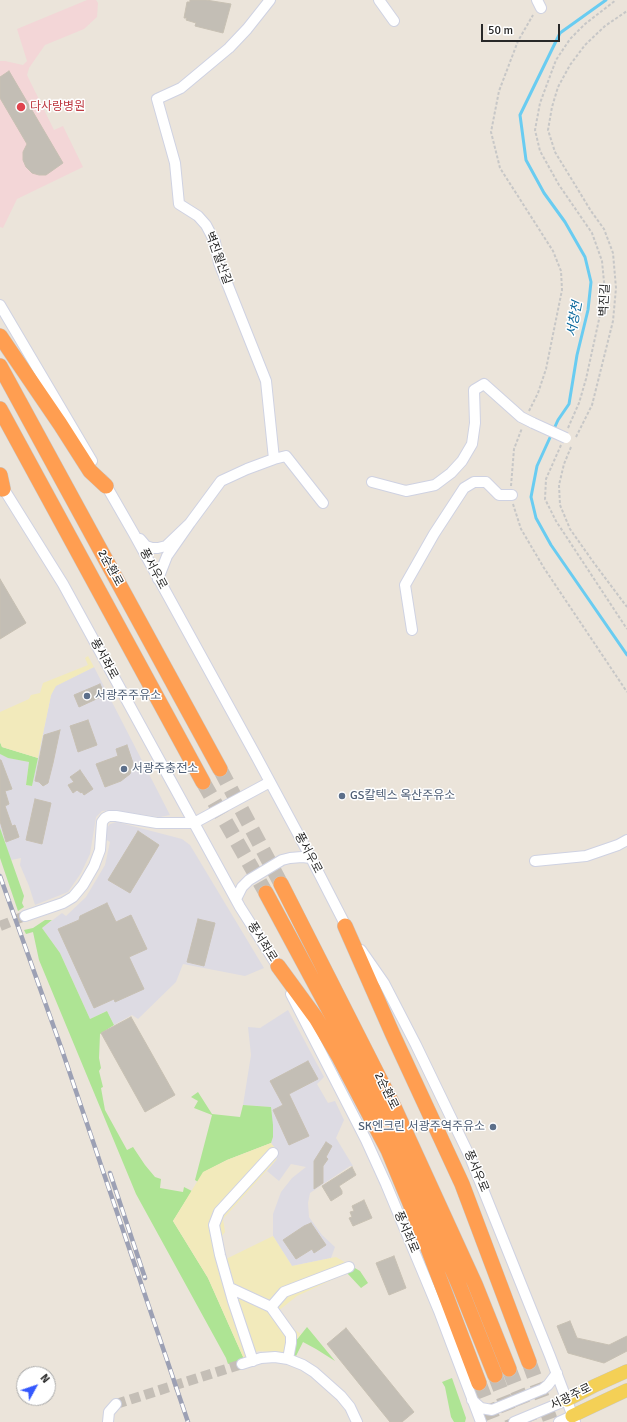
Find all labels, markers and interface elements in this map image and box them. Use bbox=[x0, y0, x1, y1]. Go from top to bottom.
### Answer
scale bar bbox=[483, 16, 562, 42]
text: 50 m bbox=[488, 23, 513, 38]
place label: 다사랑병원 bbox=[30, 100, 85, 114]
marker: 다사랑병원 bbox=[15, 101, 27, 113]
street label: 벽진월산길 bbox=[202, 230, 234, 286]
street label: 벽진길 bbox=[597, 283, 613, 317]
water label: 서창천 bbox=[564, 300, 586, 338]
street label: 풍서우로 bbox=[136, 546, 170, 592]
street label: 2순환로 bbox=[94, 547, 126, 589]
street label: 풍서좌로 bbox=[87, 636, 121, 682]
place label: 서광주주유소 bbox=[95, 689, 161, 703]
marker: 서광주주유소 bbox=[82, 691, 92, 701]
place label: 서광주충전소 bbox=[132, 762, 198, 776]
marker: 서광주충전소 bbox=[119, 764, 129, 774]
place label: GS칼텍스 옥산주유소 bbox=[350, 789, 455, 803]
marker: GS칼텍스 옥산주유소 bbox=[337, 791, 347, 801]
street label: 풍서우로 bbox=[291, 830, 325, 876]
street label: 풍서좌로 bbox=[244, 919, 280, 965]
street label: 2순환로 bbox=[371, 1070, 401, 1112]
place label: SK엔크린 서광주역주유소 bbox=[358, 1120, 485, 1134]
marker: SK엔크린 서광주역주유소 bbox=[488, 1122, 498, 1132]
street label: 풍서우로 bbox=[461, 1148, 491, 1194]
street label: 풍서좌로 bbox=[391, 1209, 421, 1255]
north arrow bbox=[16, 1366, 56, 1406]
text: N bbox=[37, 1371, 52, 1386]
street label: 서광주로 bbox=[548, 1381, 594, 1413]

